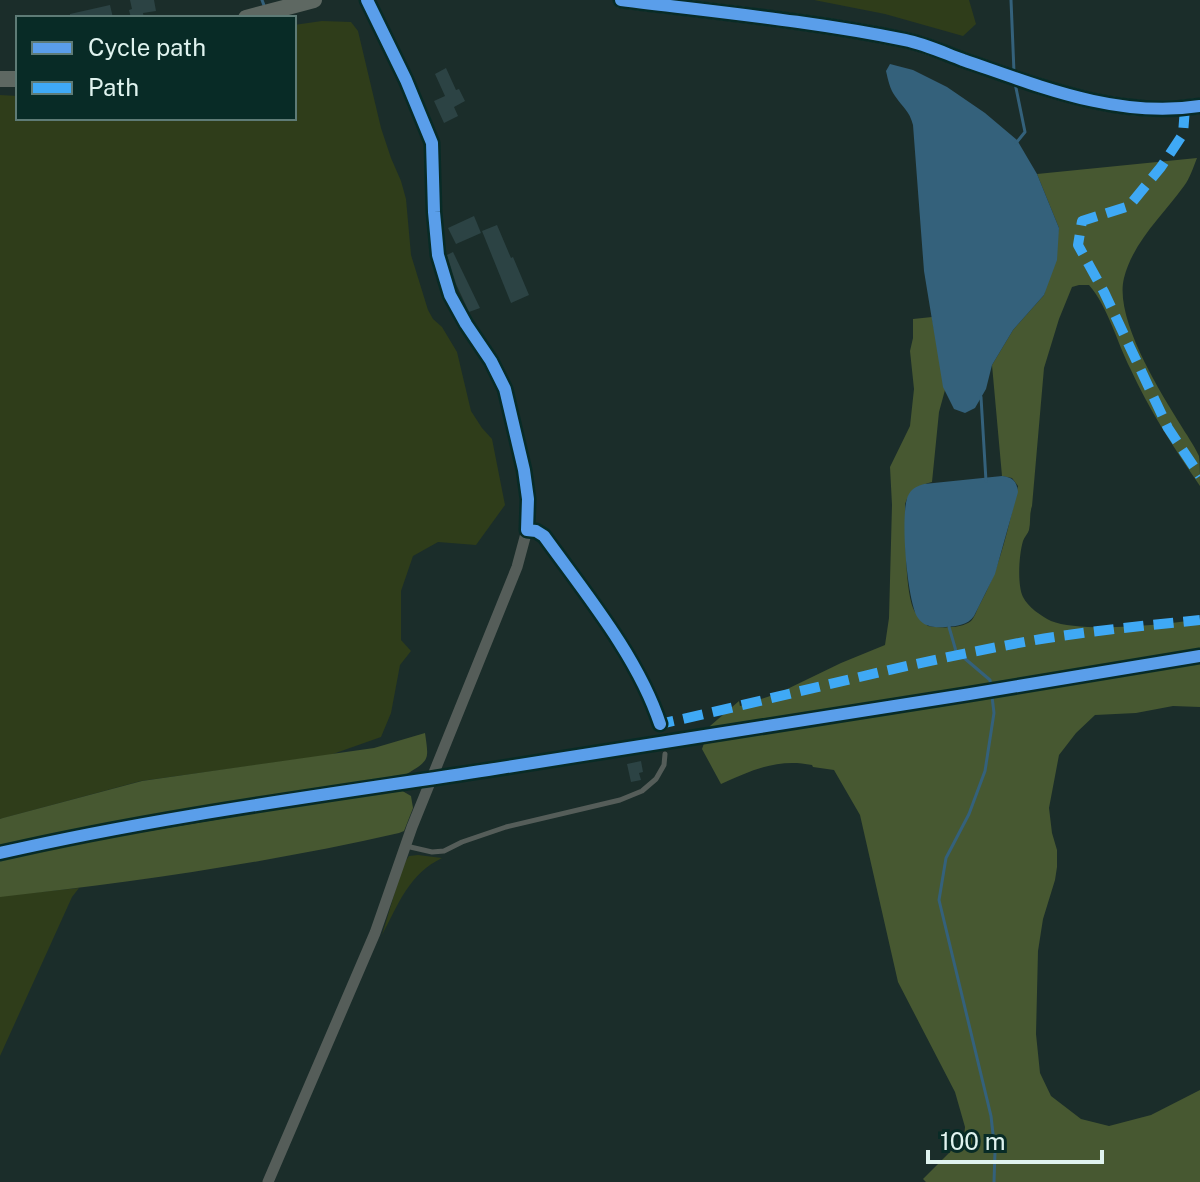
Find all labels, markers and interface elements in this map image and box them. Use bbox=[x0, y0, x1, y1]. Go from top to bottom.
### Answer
legend bbox=[16, 16, 296, 120]
text: Cycle path bbox=[88, 33, 206, 61]
text: Path bbox=[88, 73, 139, 101]
scale bar bbox=[928, 1114, 1102, 1164]
text: 100 m bbox=[940, 1127, 1006, 1155]

